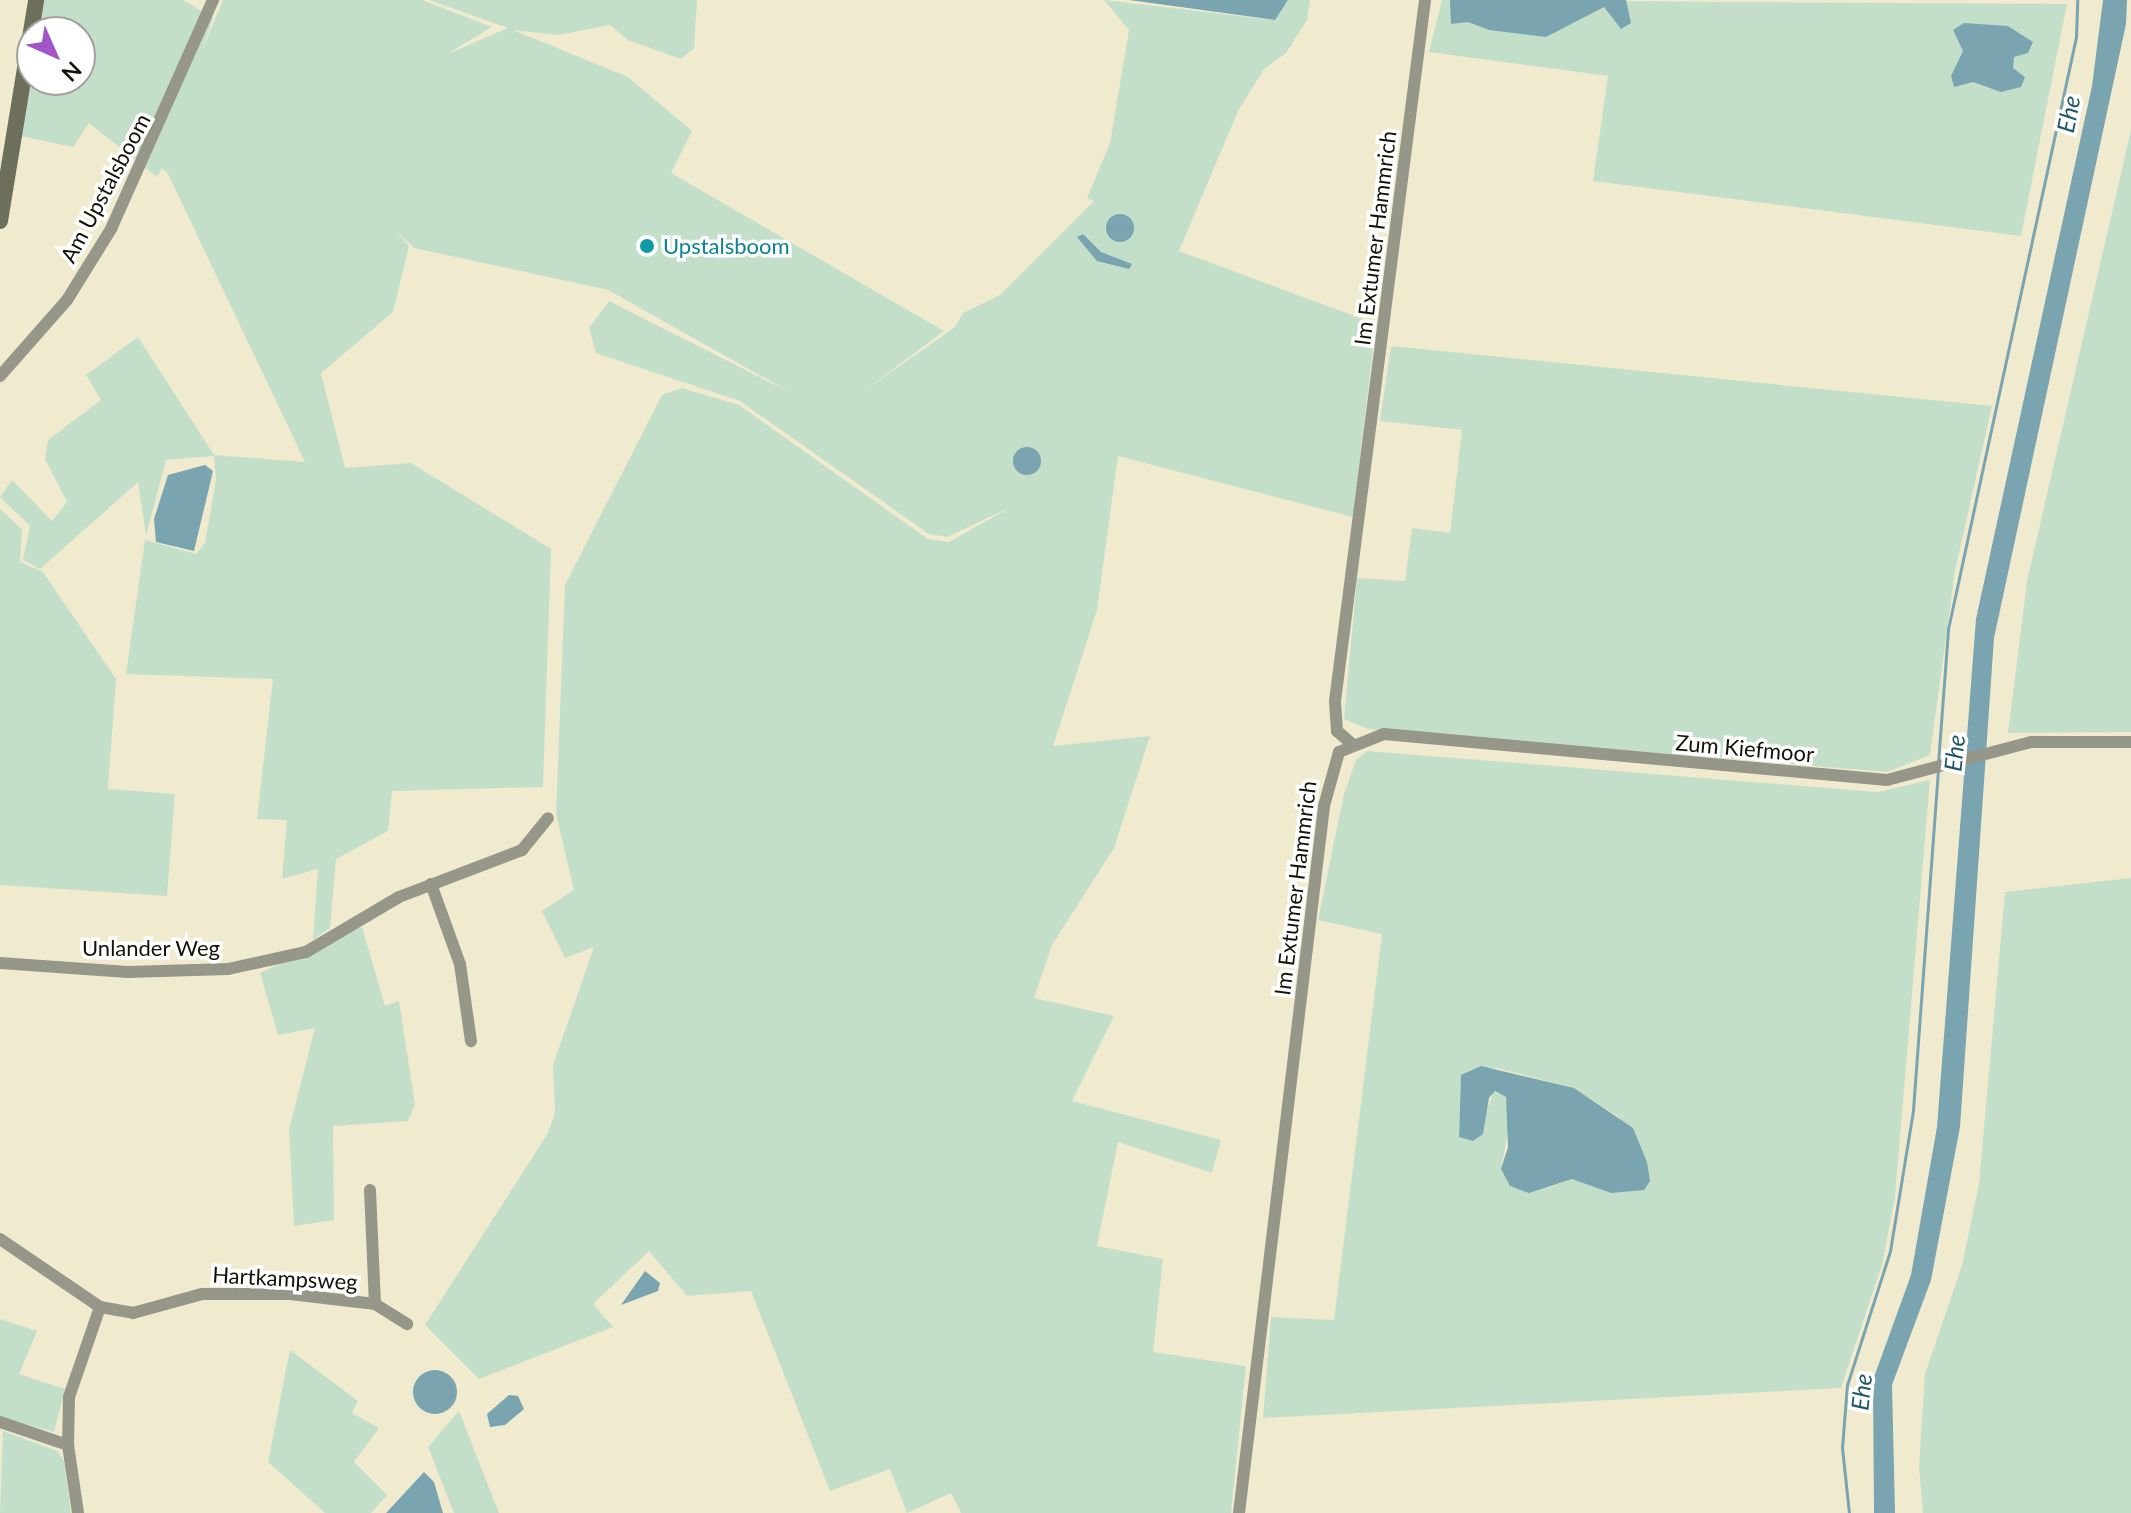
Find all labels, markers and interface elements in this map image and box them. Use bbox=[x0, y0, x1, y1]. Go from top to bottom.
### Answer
north arrow bbox=[16, 16, 96, 96]
text: N bbox=[56, 56, 87, 87]
water label: Ehe bbox=[2050, 93, 2086, 135]
street label: Am Upstalsboom bbox=[55, 109, 155, 267]
street label: Im Extumer Hammrich bbox=[1349, 129, 1401, 347]
place label: Upstalsboom bbox=[663, 233, 790, 259]
marker: Upstalsboom bbox=[638, 237, 656, 255]
street label: Zum Kiefmoor bbox=[1675, 729, 1815, 767]
water label: Ehe bbox=[1938, 733, 1970, 773]
street label: Im Extumer Hammrich bbox=[1269, 779, 1321, 997]
street label: Unlander Weg bbox=[82, 935, 220, 961]
street label: Hartkampsweg bbox=[212, 1261, 358, 1295]
water label: Ehe bbox=[1845, 1372, 1877, 1412]

